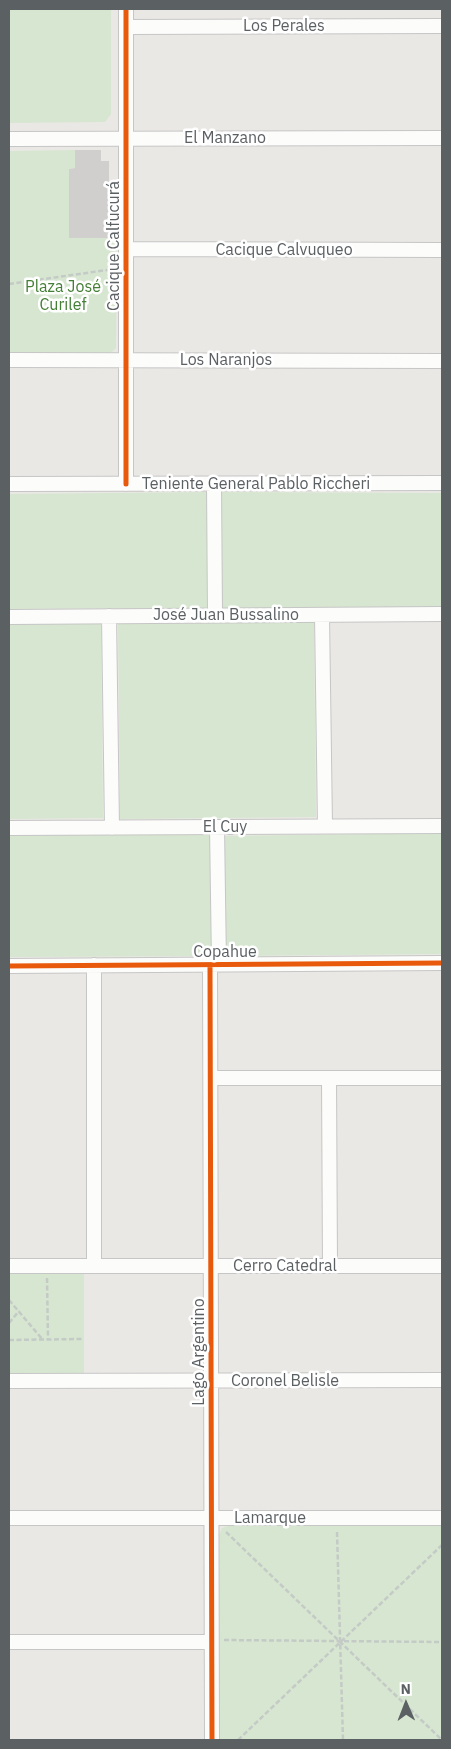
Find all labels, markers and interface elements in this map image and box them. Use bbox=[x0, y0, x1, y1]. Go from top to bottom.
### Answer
street label: Los Perales bbox=[243, 16, 325, 36]
street label: El Manzano bbox=[184, 128, 266, 148]
street label: Cacique Calfucurá bbox=[104, 181, 124, 311]
street label: Cacique Calvuqueo bbox=[215, 240, 353, 260]
park label: Plaza José Curilef bbox=[25, 277, 101, 315]
street label: Los Naranjos bbox=[180, 350, 272, 370]
street label: Teniente General Pablo Riccheri bbox=[142, 474, 370, 494]
street label: José Juan Bussalino bbox=[153, 605, 299, 625]
street label: El Cuy bbox=[203, 817, 247, 837]
street label: Copahue bbox=[193, 942, 257, 962]
street label: Cerro Catedral bbox=[233, 1256, 337, 1276]
street label: Lago Argentino bbox=[189, 1298, 209, 1406]
street label: Coronel Belisle bbox=[231, 1371, 339, 1391]
street label: Lamarque bbox=[234, 1508, 306, 1528]
north arrow bbox=[381, 1679, 431, 1729]
text: N bbox=[401, 1680, 411, 1698]

